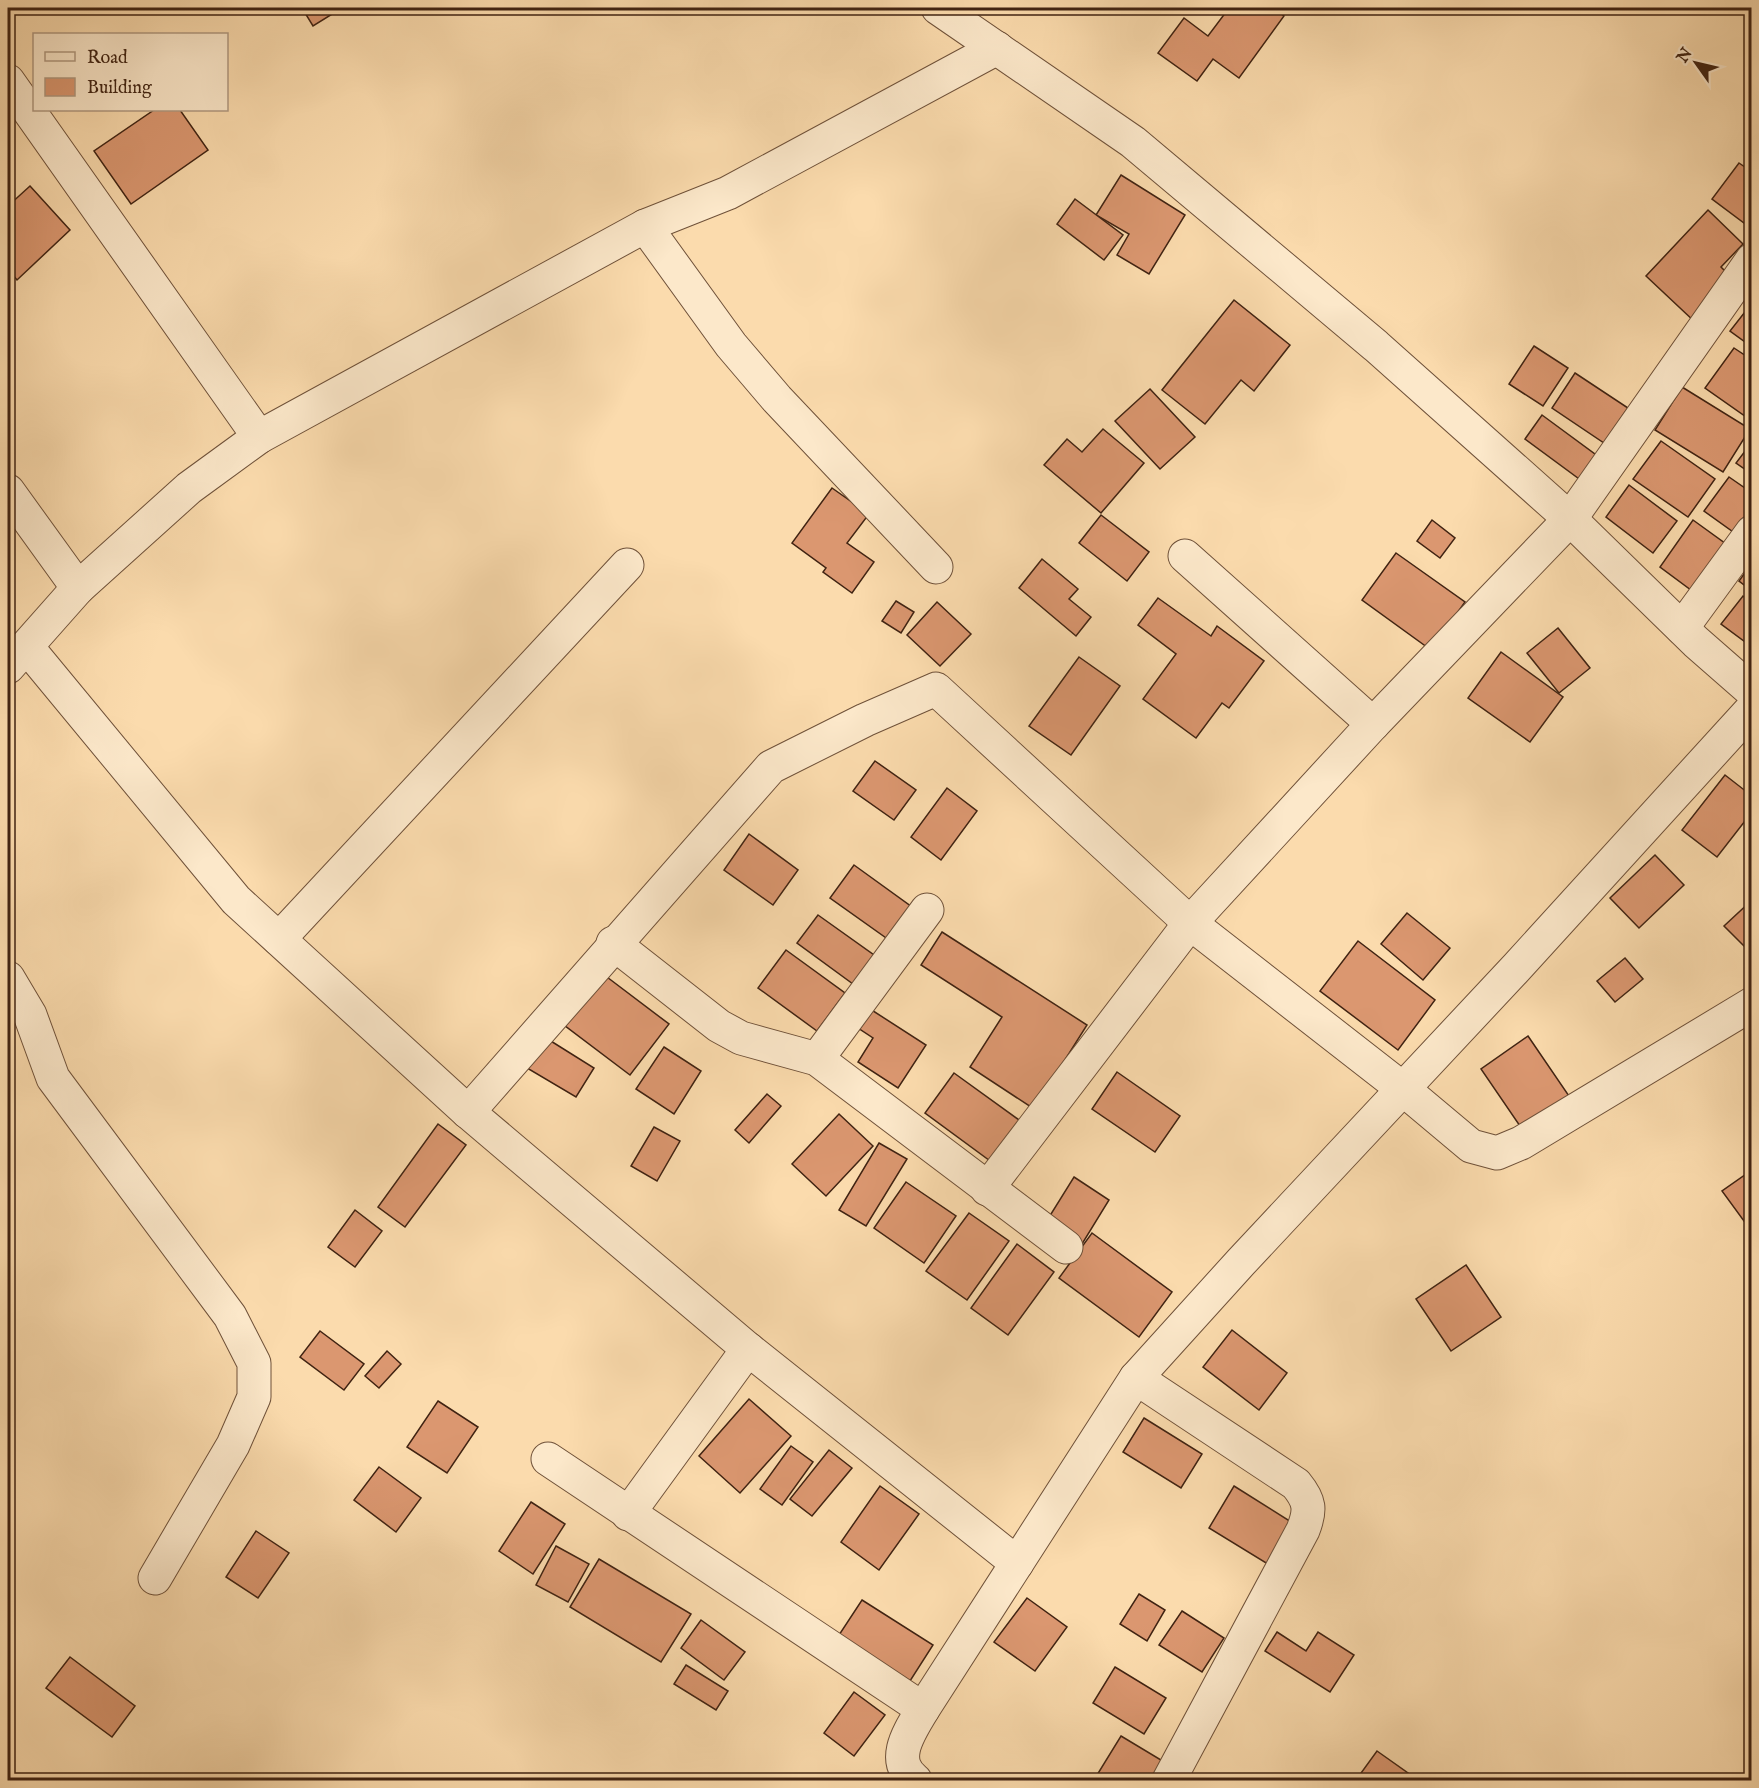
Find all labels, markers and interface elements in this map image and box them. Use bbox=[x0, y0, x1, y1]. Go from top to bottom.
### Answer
legend bbox=[33, 33, 228, 111]
north arrow bbox=[1666, 33, 1726, 93]
text: N bbox=[1673, 44, 1697, 68]
text: Road bbox=[87, 47, 128, 70]
text: Building bbox=[87, 77, 152, 100]

